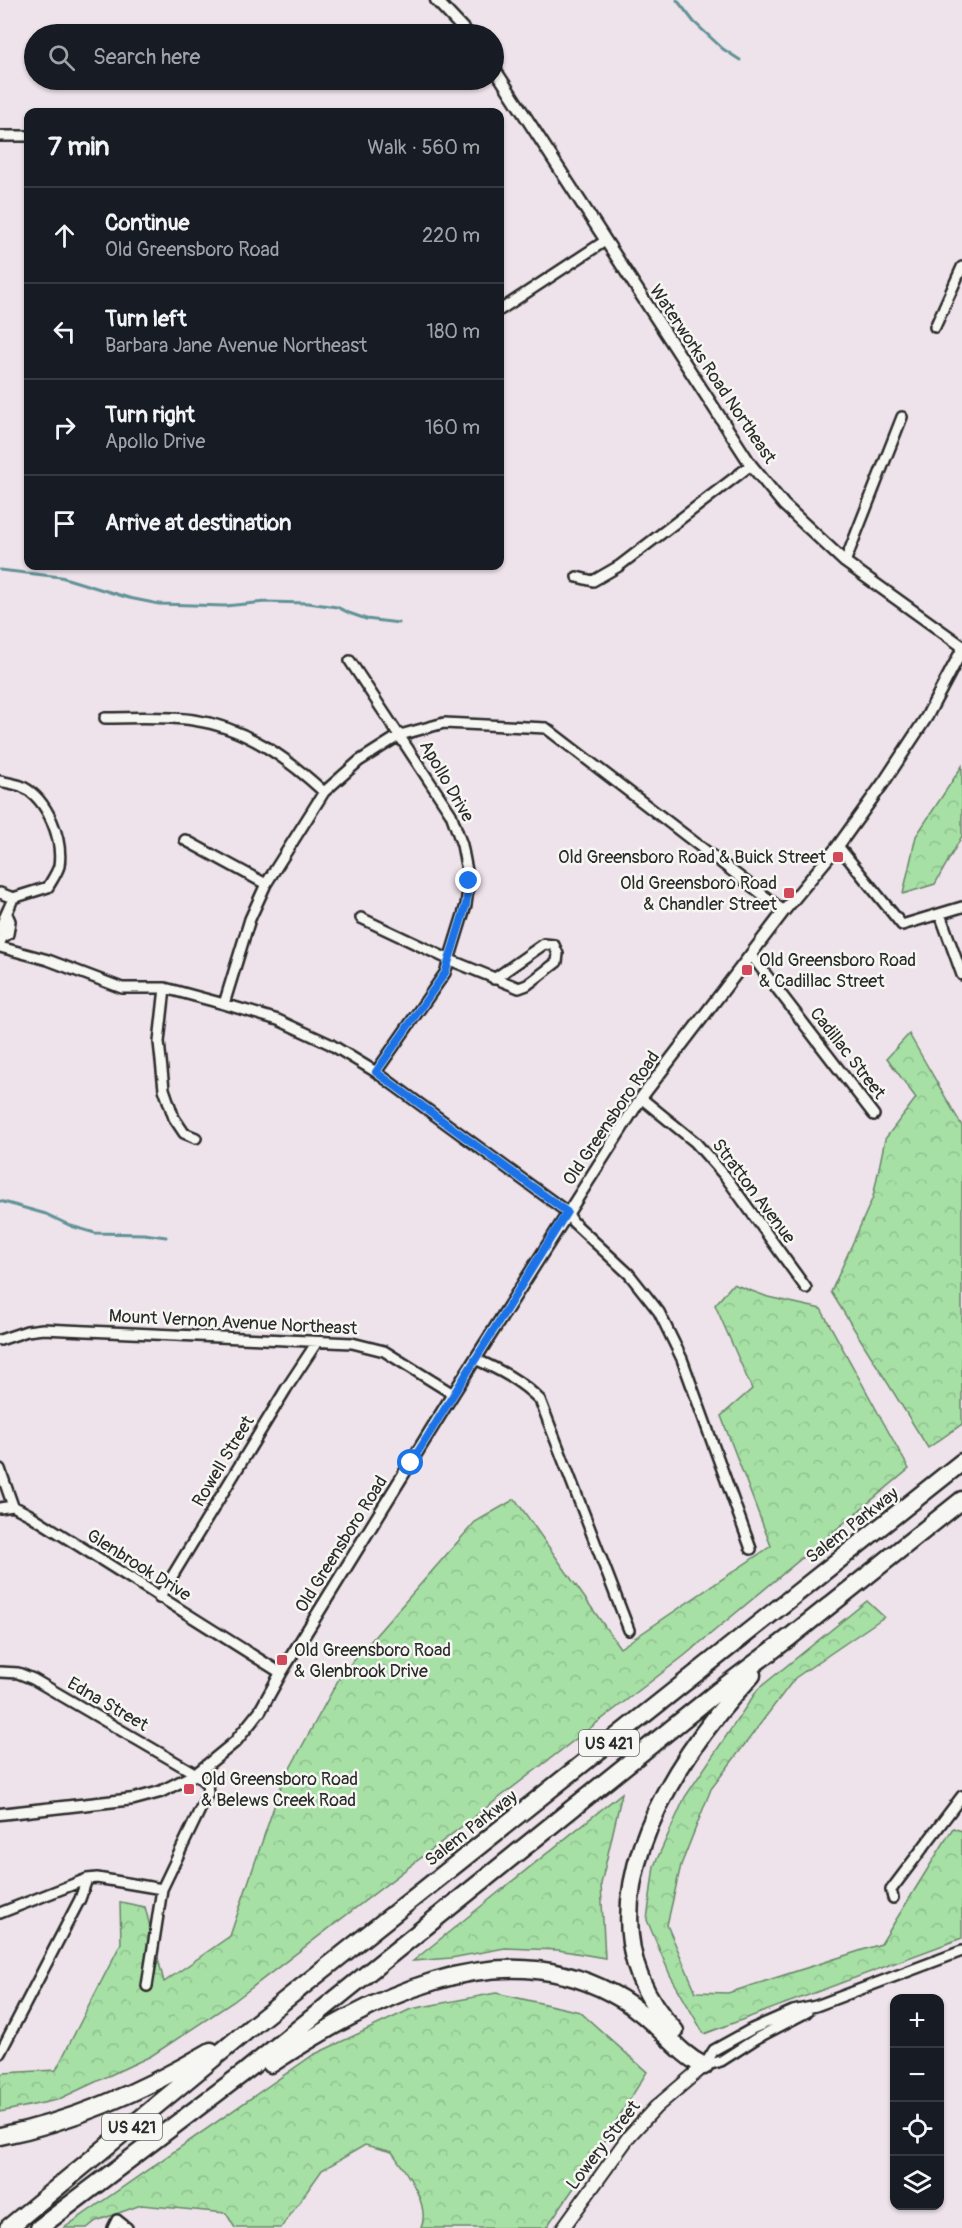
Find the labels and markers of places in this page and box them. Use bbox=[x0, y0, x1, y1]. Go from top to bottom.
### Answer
place label: Old Greensboro Road & Buick Street bbox=[558, 846, 827, 869]
marker: Old Greensboro Road & Buick Street bbox=[831, 850, 845, 864]
place label: Old Greensboro Road & Chandler Street bbox=[620, 872, 778, 916]
marker: Old Greensboro Road & Chandler Street bbox=[782, 886, 796, 900]
place label: Old Greensboro Road & Cadillac Street bbox=[759, 949, 916, 993]
marker: Old Greensboro Road & Cadillac Street bbox=[740, 963, 754, 977]
place label: Old Greensboro Road & Glenbrook Drive bbox=[294, 1639, 451, 1683]
marker: Old Greensboro Road & Glenbrook Drive bbox=[275, 1653, 289, 1667]
place label: Old Greensboro Road & Belews Creek Road bbox=[201, 1768, 358, 1812]
marker: Old Greensboro Road & Belews Creek Road bbox=[182, 1782, 196, 1796]

